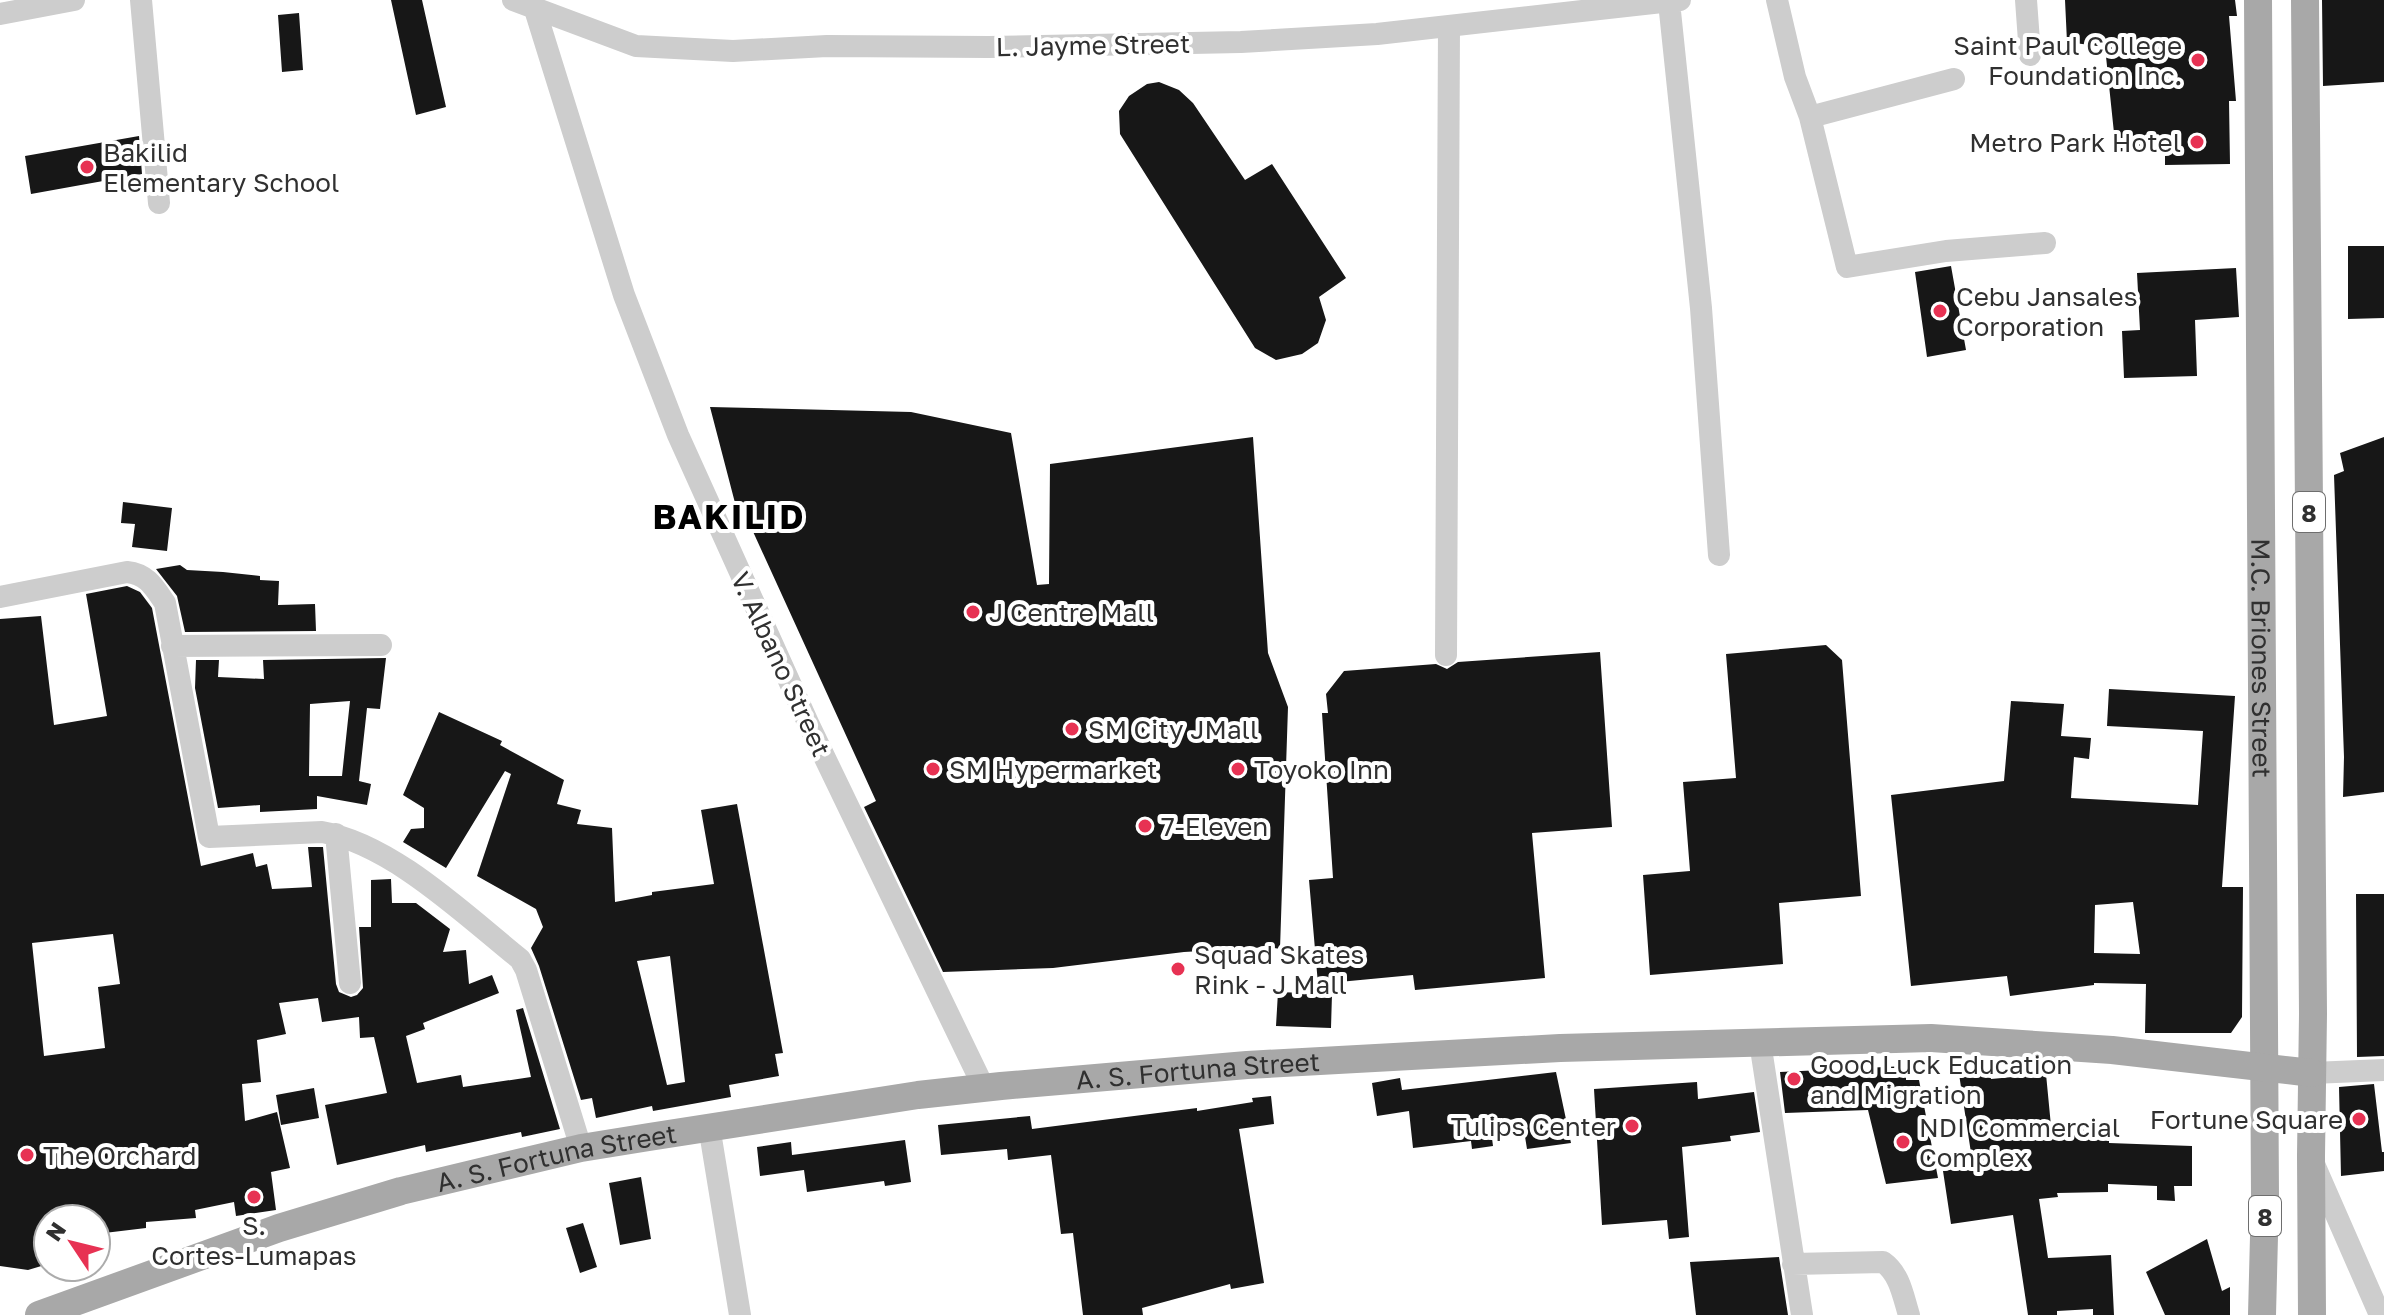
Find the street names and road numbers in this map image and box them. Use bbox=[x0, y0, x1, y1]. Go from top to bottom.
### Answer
street label: L. Jayme Street bbox=[996, 28, 1190, 62]
road number: 8 bbox=[2293, 492, 2325, 532]
street label: M.C. Briones Street bbox=[2246, 538, 2278, 778]
street label: V. Albano Street bbox=[725, 567, 837, 761]
street label: A. S. Fortuna Street bbox=[1075, 1046, 1321, 1095]
street label: A. S. Fortuna Street bbox=[433, 1117, 679, 1197]
road number: 8 bbox=[2249, 1196, 2281, 1236]

